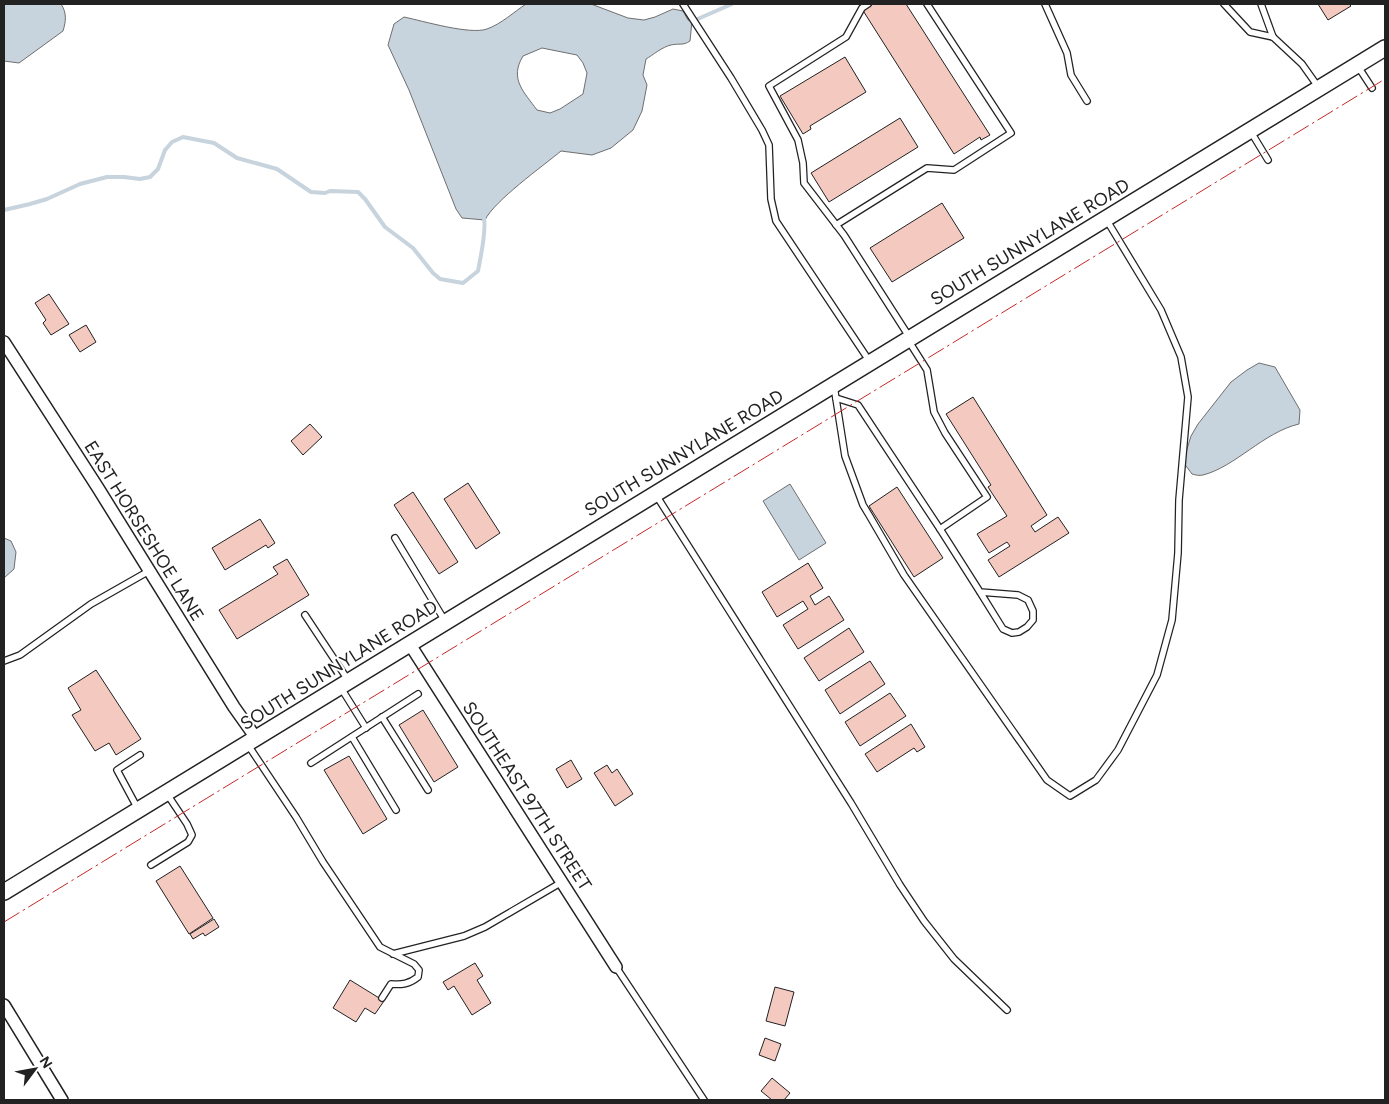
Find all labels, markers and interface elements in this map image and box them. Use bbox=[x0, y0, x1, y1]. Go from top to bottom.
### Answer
street label: SOUTH SUNNYLANE ROAD bbox=[926, 174, 1134, 310]
street label: SOUTH SUNNYLANE ROAD bbox=[580, 385, 788, 521]
street label: EAST HORSESHOE LANE bbox=[79, 437, 209, 625]
street label: SOUTH SUNNYLANE ROAD bbox=[236, 595, 442, 735]
street label: SOUTHEAST 97TH STREET bbox=[458, 698, 596, 895]
north arrow bbox=[10, 1044, 60, 1094]
text: N bbox=[36, 1053, 56, 1071]

